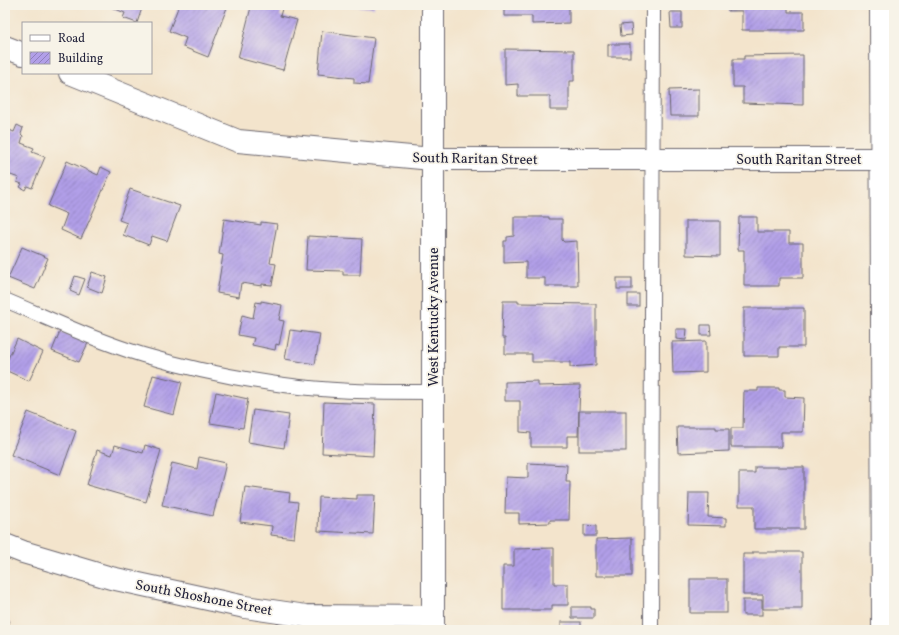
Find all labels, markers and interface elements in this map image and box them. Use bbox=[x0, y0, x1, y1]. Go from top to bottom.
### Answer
legend bbox=[22, 22, 152, 74]
text: Road bbox=[58, 31, 85, 47]
text: Building bbox=[58, 51, 103, 67]
street label: South Raritan Street bbox=[412, 149, 538, 170]
street label: South Raritan Street bbox=[736, 151, 862, 170]
street label: West Kentucky Avenue bbox=[425, 247, 444, 387]
street label: South Shoshone Street bbox=[134, 576, 274, 621]

